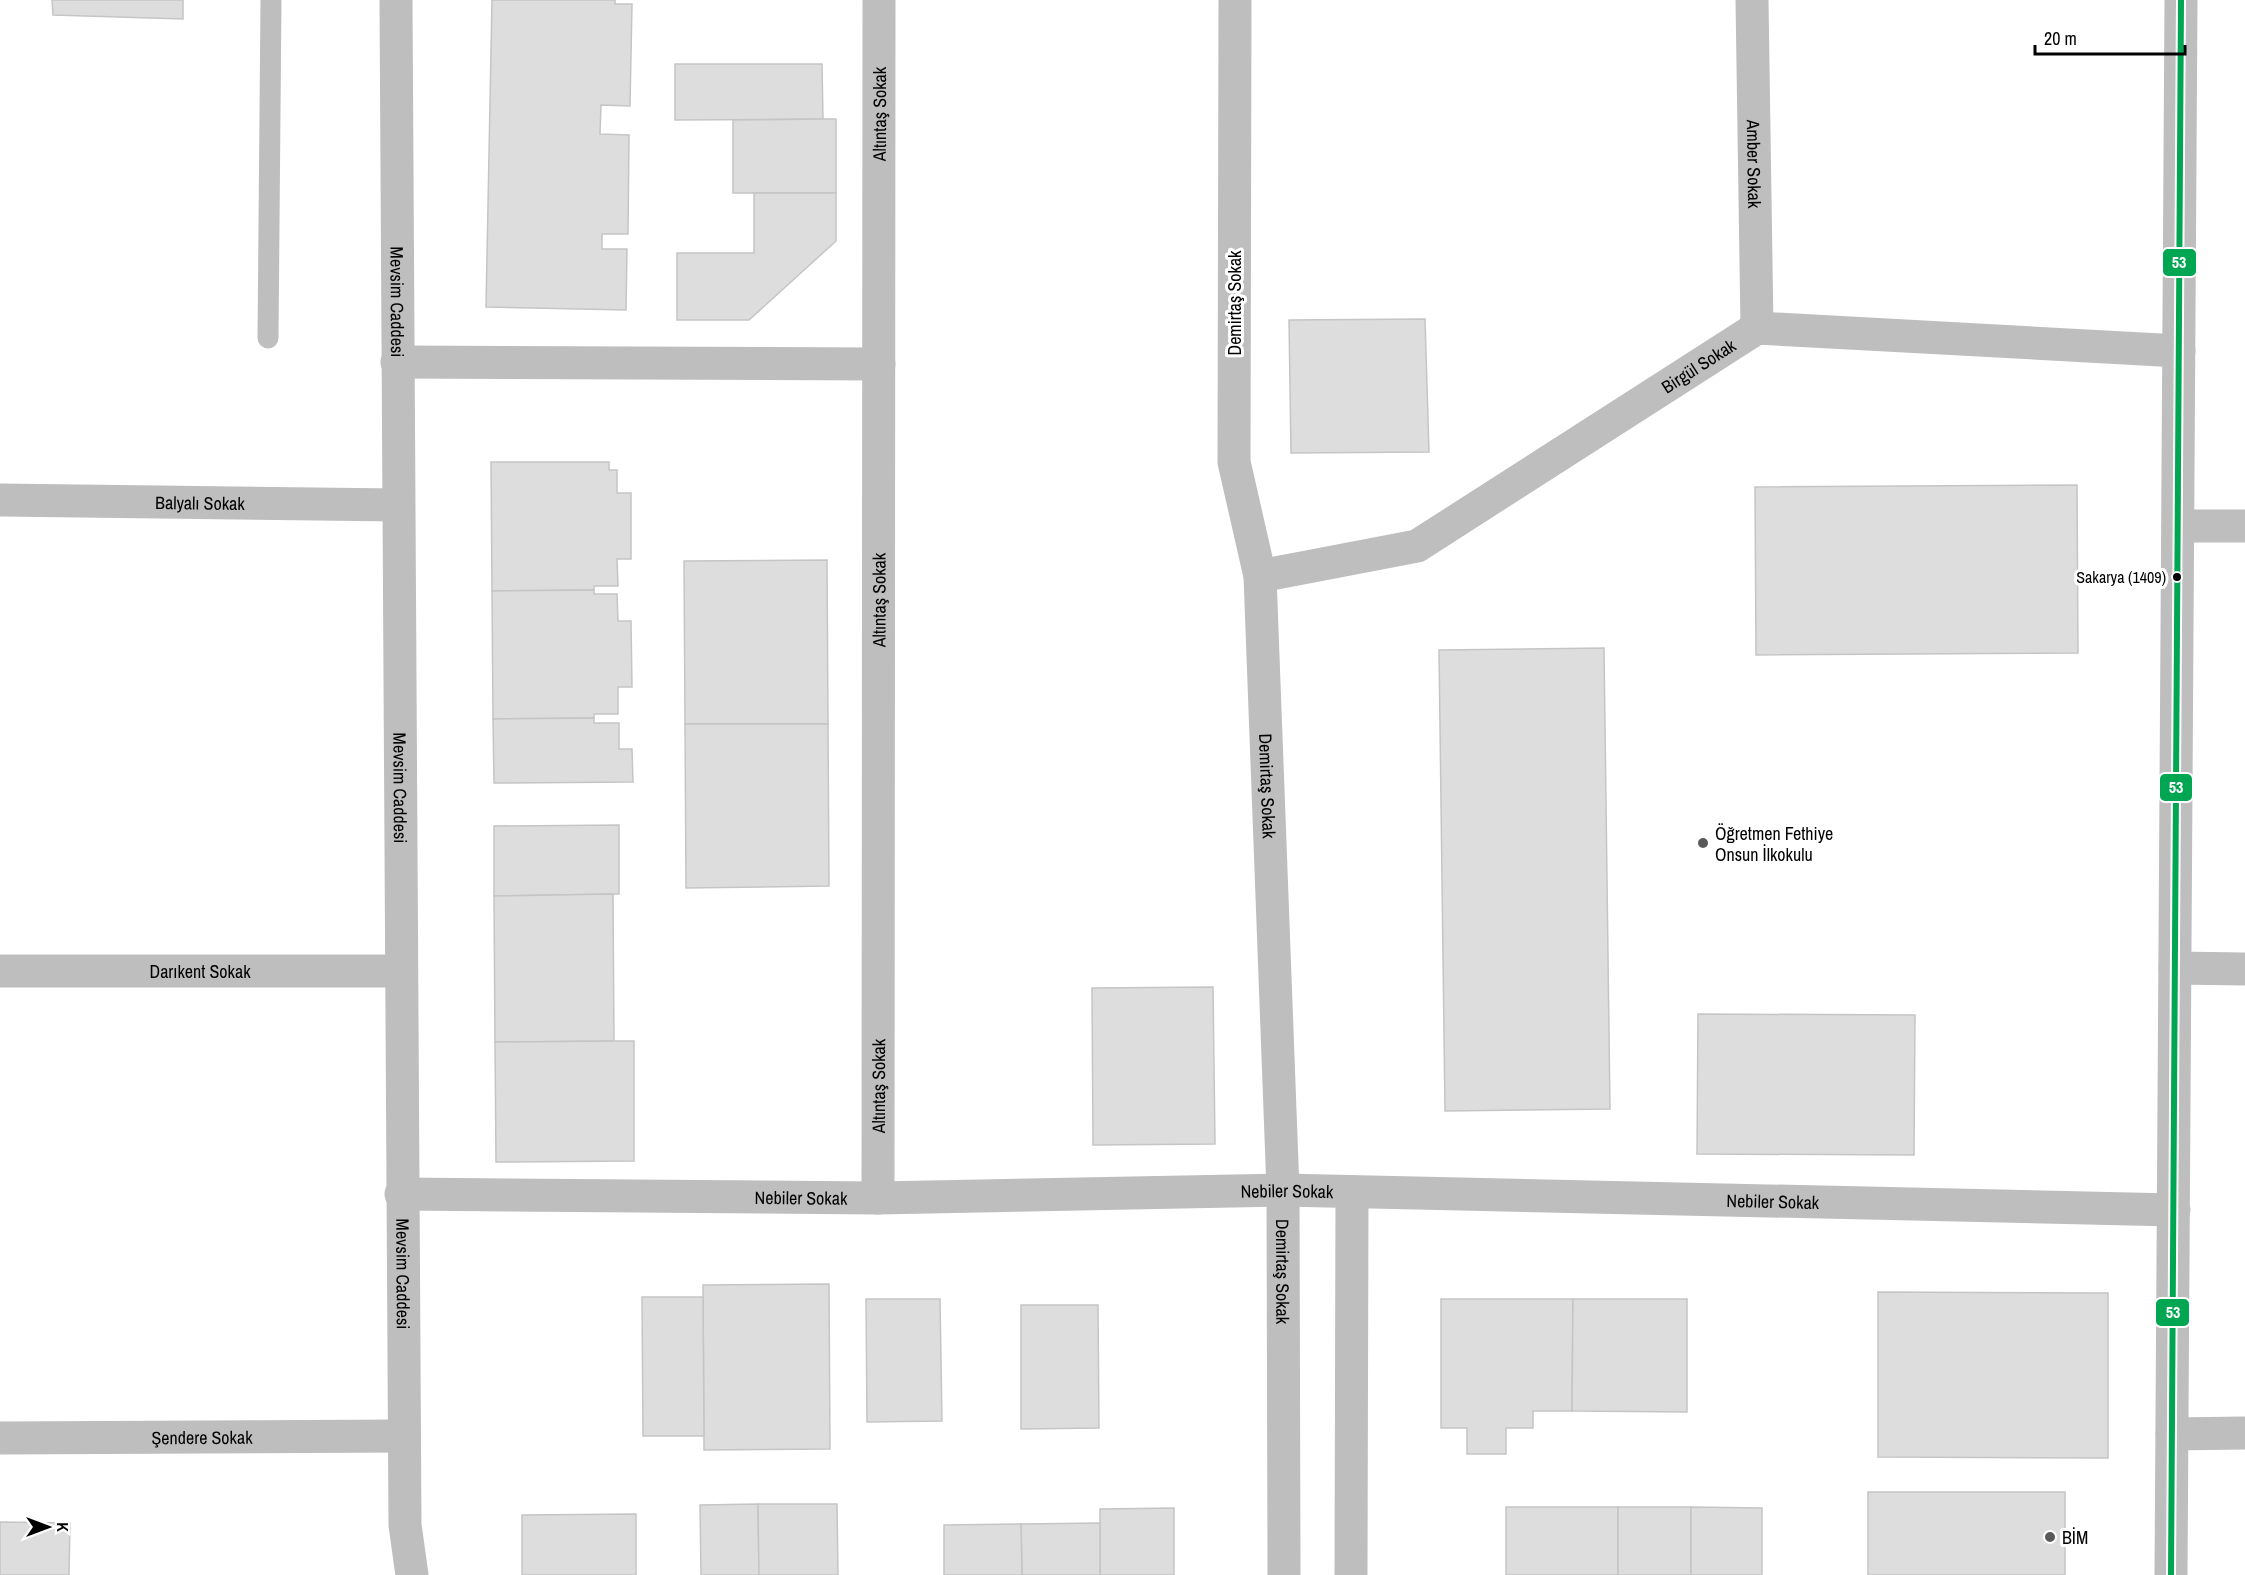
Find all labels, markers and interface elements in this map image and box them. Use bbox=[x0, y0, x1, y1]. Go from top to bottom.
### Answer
scale bar bbox=[2035, 18, 2185, 56]
text: 20 m bbox=[2044, 26, 2077, 51]
street label: Altıntaş Sokak bbox=[866, 66, 891, 162]
street label: Amber Sokak bbox=[1741, 118, 1768, 209]
street label: Mevsim Caddesi bbox=[385, 247, 411, 357]
line badge: 53 bbox=[2162, 248, 2197, 277]
street label: Demirtaş Sokak bbox=[1222, 250, 1247, 356]
text: 53 bbox=[2172, 251, 2186, 273]
street label: Birgül Sokak bbox=[1656, 332, 1741, 399]
street label: Balyalı Sokak bbox=[155, 489, 246, 516]
street label: Altıntaş Sokak bbox=[866, 552, 891, 648]
place label: Sakarya (1409) bbox=[2076, 566, 2166, 588]
marker: Sakarya (1409) bbox=[2171, 571, 2183, 583]
street label: Mevsim Caddesi bbox=[388, 732, 413, 843]
street label: Demirtaş Sokak bbox=[1253, 733, 1282, 840]
line badge: 53 bbox=[2159, 773, 2193, 802]
text: 53 bbox=[2169, 776, 2183, 798]
place label: Öğretmen Fethiye Onsun İlkokulu bbox=[1715, 821, 1833, 867]
marker: Öğretmen Fethiye Onsun İlkokulu bbox=[1696, 836, 1710, 850]
street label: Darıkent Sokak bbox=[149, 959, 251, 984]
street label: Altıntaş Sokak bbox=[866, 1038, 891, 1134]
street label: Nebiler Sokak bbox=[1240, 1177, 1334, 1204]
street label: Nebiler Sokak bbox=[754, 1184, 848, 1210]
street label: Nebiler Sokak bbox=[1726, 1187, 1820, 1215]
street label: Mevsim Caddesi bbox=[391, 1218, 416, 1329]
street label: Demirtaş Sokak bbox=[1271, 1219, 1296, 1325]
line badge: 53 bbox=[2155, 1298, 2190, 1327]
text: 53 bbox=[2166, 1301, 2180, 1323]
street label: Şendere Sokak bbox=[151, 1424, 253, 1450]
north arrow bbox=[18, 1497, 78, 1557]
text: K bbox=[52, 1522, 74, 1532]
place label: BİM bbox=[2062, 1525, 2088, 1550]
marker: BİM bbox=[2043, 1530, 2057, 1544]

